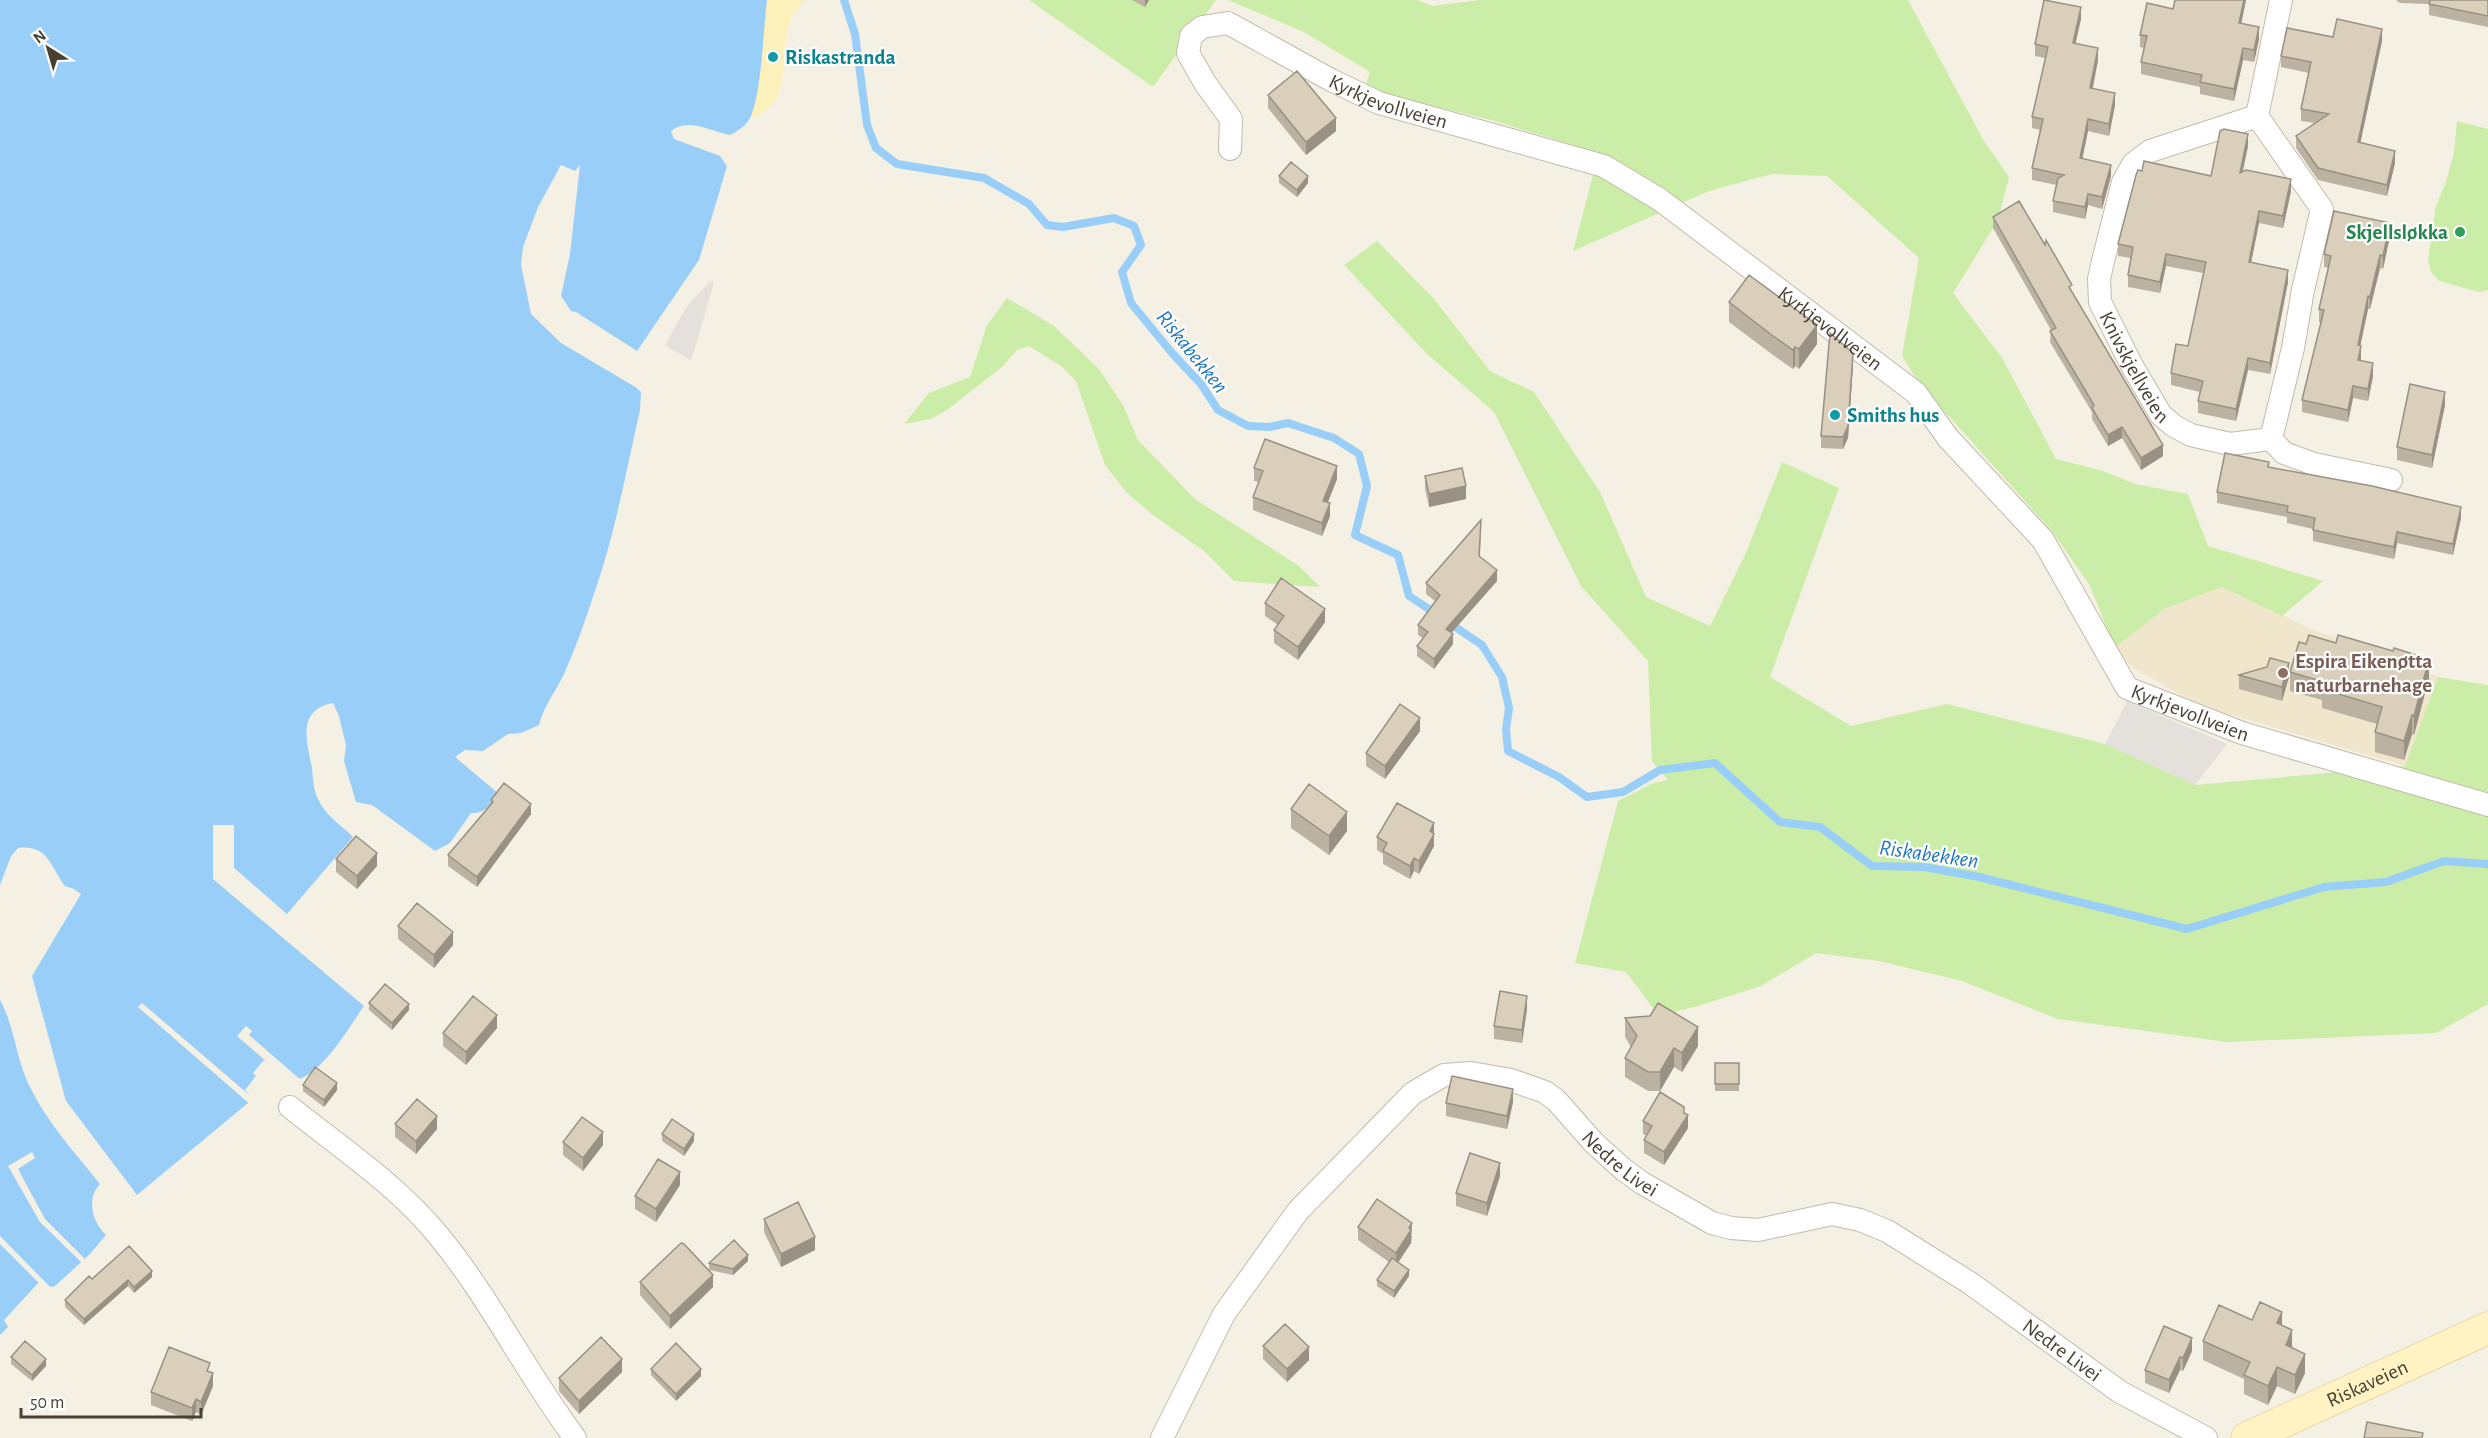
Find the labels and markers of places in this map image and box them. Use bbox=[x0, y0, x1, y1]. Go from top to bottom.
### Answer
place label: Riskastranda bbox=[785, 47, 896, 68]
marker: Riskastranda bbox=[766, 50, 780, 64]
place label: Skjellsløkka bbox=[2346, 222, 2448, 243]
marker: Skjellsløkka bbox=[2453, 225, 2467, 239]
place label: Smiths hus bbox=[1847, 405, 1939, 426]
marker: Smiths hus bbox=[1828, 408, 1842, 422]
place label: Espira Eikenøtta naturbarnehage bbox=[2295, 651, 2432, 696]
marker: Espira Eikenøtta naturbarnehage bbox=[2276, 666, 2290, 680]

